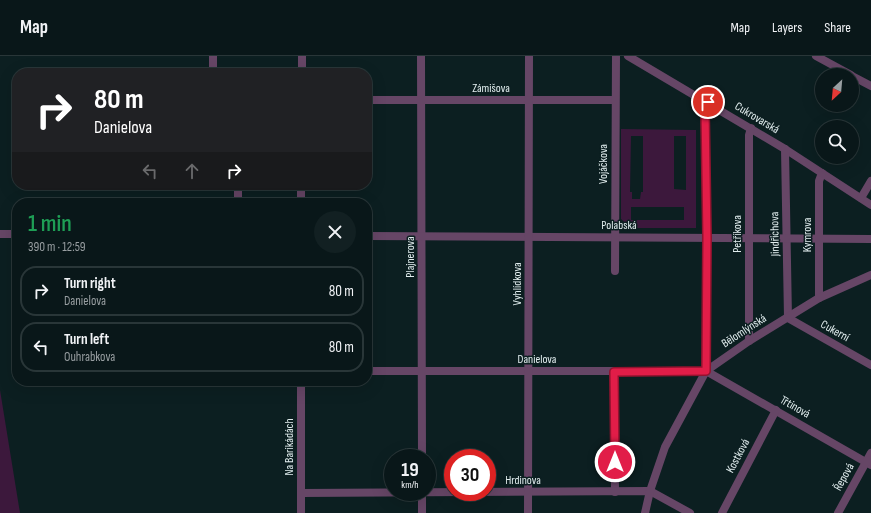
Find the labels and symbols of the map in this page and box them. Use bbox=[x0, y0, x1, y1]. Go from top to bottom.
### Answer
north arrow bbox=[815, 68, 859, 112]
street label: Zámišova bbox=[472, 81, 510, 96]
pin bbox=[691, 85, 725, 119]
street label: Cukrovarská bbox=[732, 99, 782, 137]
street label: Vojáčkova bbox=[596, 144, 611, 184]
street label: Jindřichova bbox=[767, 211, 783, 257]
street label: Petříkova bbox=[730, 215, 745, 253]
street label: Kymrova bbox=[800, 217, 815, 252]
street label: Polabská bbox=[601, 218, 637, 233]
street label: Plajnerova bbox=[403, 236, 418, 278]
street label: Vyhlídkova bbox=[510, 262, 525, 306]
street label: Bělomlýnská bbox=[719, 311, 770, 351]
street label: Cukerní bbox=[818, 317, 853, 345]
street label: Danielova bbox=[518, 352, 557, 367]
street label: Třtinová bbox=[777, 392, 813, 422]
street label: Na Barikádách bbox=[282, 418, 297, 476]
street label: Kostková bbox=[723, 436, 753, 476]
position arrow bbox=[594, 441, 636, 483]
speed limit sign: 30 bbox=[444, 449, 496, 501]
street label: Řepová bbox=[830, 460, 858, 493]
street label: Hrdinova bbox=[505, 473, 541, 488]

